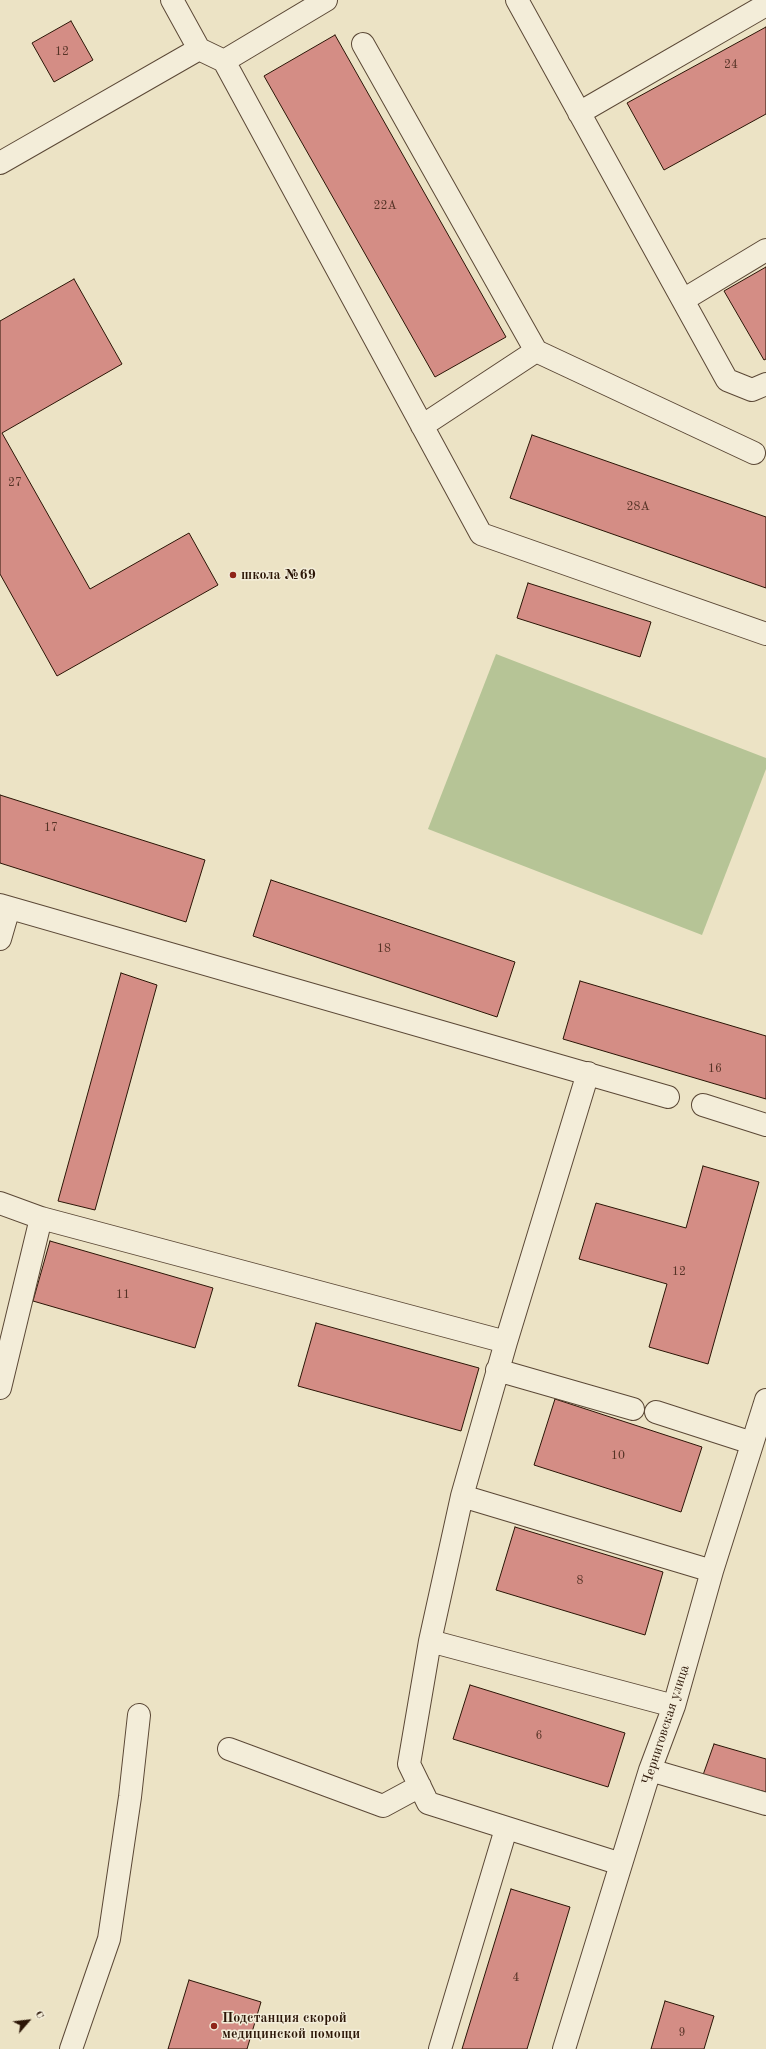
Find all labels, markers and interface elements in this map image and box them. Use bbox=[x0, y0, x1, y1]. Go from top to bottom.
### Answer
house number: 12 bbox=[55, 45, 69, 59]
house number: 24 bbox=[724, 58, 738, 72]
house number: 22А bbox=[373, 199, 397, 213]
house number: 27 bbox=[8, 476, 22, 490]
house number: 28А bbox=[626, 500, 650, 514]
place label: школа №69 bbox=[241, 567, 316, 583]
marker: школа №69 bbox=[228, 570, 238, 580]
house number: 17 bbox=[44, 821, 58, 835]
house number: 18 bbox=[377, 942, 391, 956]
house number: 16 bbox=[708, 1062, 722, 1076]
house number: 12 bbox=[672, 1265, 686, 1279]
house number: 11 bbox=[116, 1288, 130, 1302]
house number: 10 bbox=[611, 1449, 625, 1463]
house number: 8 bbox=[577, 1574, 583, 1588]
street label: Черниговская улица bbox=[639, 1663, 693, 1787]
house number: 6 bbox=[536, 1729, 542, 1743]
house number: 4 bbox=[513, 1971, 519, 1985]
north arrow bbox=[8, 2001, 48, 2041]
text: С bbox=[32, 2009, 46, 2021]
place label: Подстанция скорой медицинской помощи bbox=[222, 2010, 360, 2042]
marker: Подстанция скорой медицинской помощи bbox=[209, 2021, 219, 2031]
house number: 9 bbox=[679, 2026, 685, 2040]

